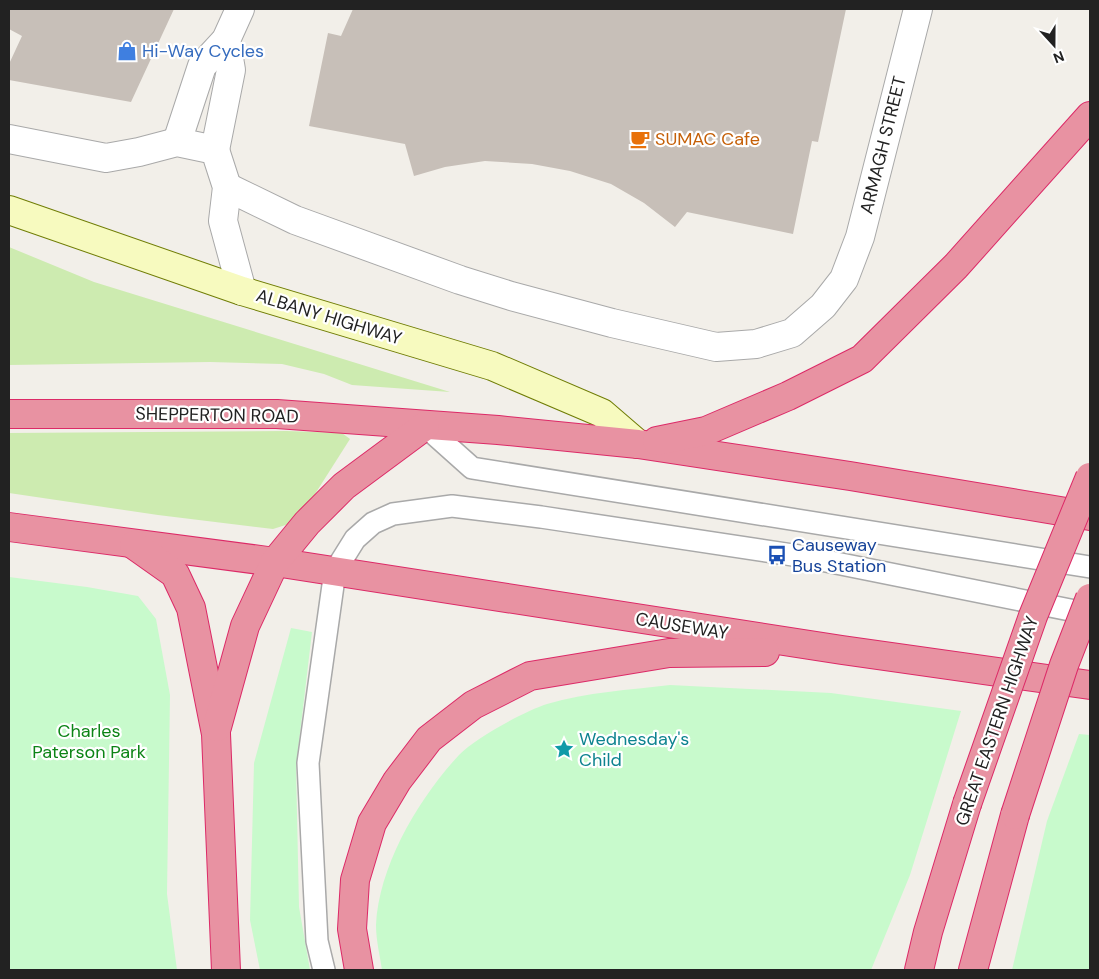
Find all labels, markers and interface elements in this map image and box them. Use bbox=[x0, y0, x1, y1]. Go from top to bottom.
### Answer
north arrow bbox=[1029, 20, 1079, 70]
place label: Hi-Way Cycles bbox=[142, 39, 264, 63]
shop icon: Hi-Way Cycles bbox=[116, 40, 138, 62]
text: N bbox=[1051, 47, 1067, 67]
street label: ARMAGH STREET bbox=[854, 74, 912, 216]
place label: SUMAC Cafe bbox=[655, 127, 760, 151]
cafe icon: SUMAC Cafe bbox=[629, 128, 651, 150]
street label: ALBANY HIGHWAY bbox=[253, 283, 405, 351]
street label: SHEPPERTON ROAD bbox=[135, 402, 299, 428]
place label: Causeway Bus Station bbox=[792, 533, 886, 578]
bus stop icon: Causeway Bus Station bbox=[766, 544, 788, 566]
street label: CAUSEWAY bbox=[634, 607, 731, 645]
street label: GREAT EASTERN HIGHWAY bbox=[950, 613, 1044, 829]
park label: Charles Paterson Park bbox=[32, 719, 146, 764]
place label: Wednesday's Child bbox=[579, 727, 689, 772]
place icon: Wednesday's Child bbox=[553, 738, 575, 760]

